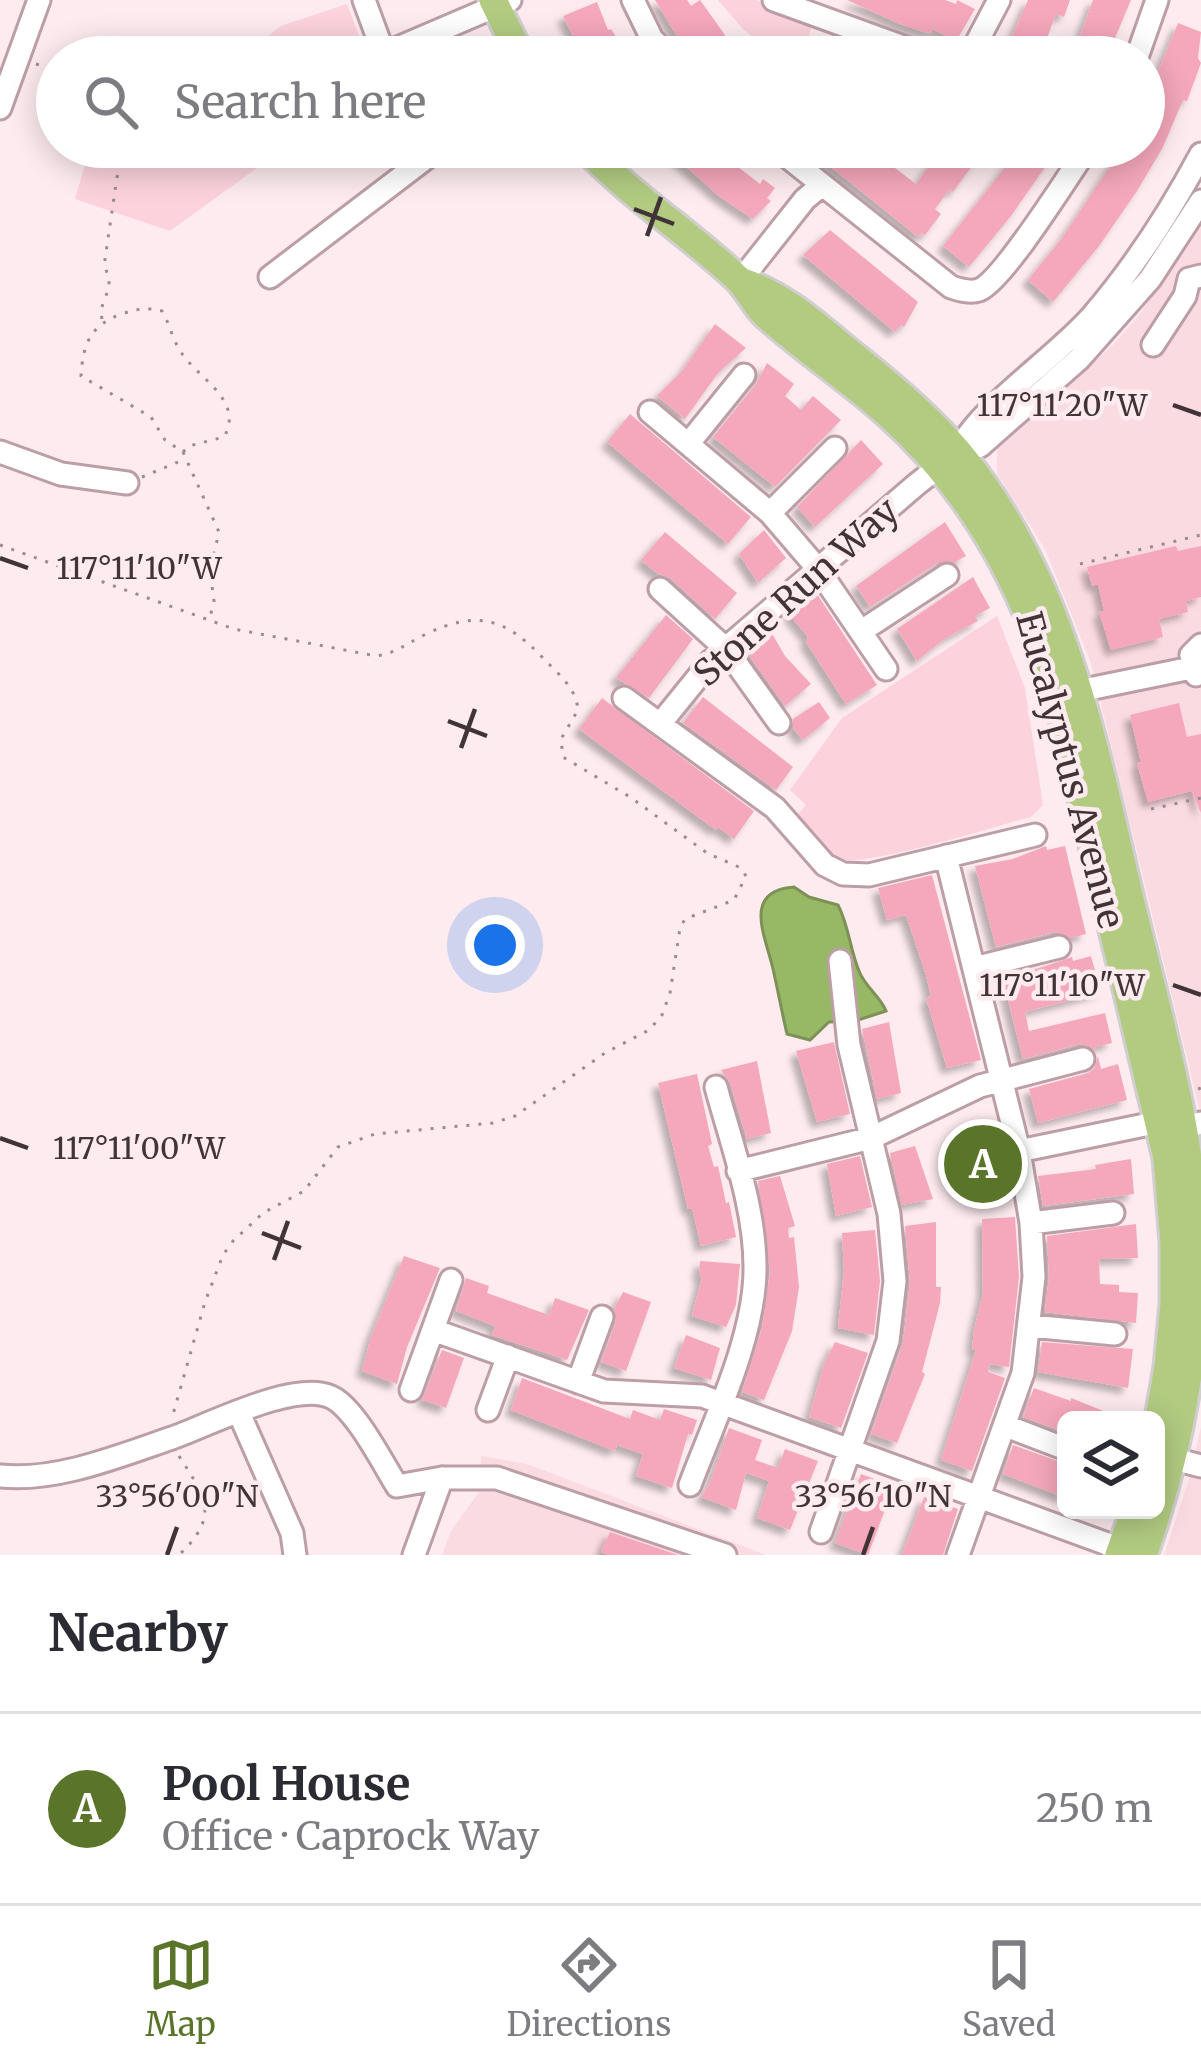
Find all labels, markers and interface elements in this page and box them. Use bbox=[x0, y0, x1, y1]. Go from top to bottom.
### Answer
search box bbox=[36, 36, 1165, 168]
icon: search bbox=[78, 69, 144, 135]
text: Search here bbox=[174, 74, 426, 130]
text: 117°11'20"W bbox=[977, 386, 1148, 424]
street label: Stone Run Way bbox=[684, 488, 908, 696]
text: 117°11'10"W bbox=[56, 549, 223, 587]
street label: Eucalyptus Avenue bbox=[1006, 607, 1134, 933]
your location bbox=[465, 915, 525, 975]
text: 117°11'10"W bbox=[979, 966, 1146, 1004]
pin: A bbox=[944, 1119, 1022, 1209]
text: 117°11'00"W bbox=[53, 1129, 226, 1167]
map controls bbox=[1057, 1411, 1165, 1519]
button: layers bbox=[1057, 1411, 1165, 1519]
text: 33°56'00"N bbox=[96, 1477, 258, 1515]
text: 33°56'10"N bbox=[795, 1477, 951, 1515]
text: Nearby bbox=[48, 1601, 228, 1665]
text: Pool House bbox=[162, 1756, 410, 1812]
text: A bbox=[73, 1784, 101, 1833]
text: 250 m bbox=[1036, 1784, 1153, 1833]
text: Office · Caprock Way bbox=[162, 1812, 540, 1861]
tab: Map bbox=[145, 1932, 216, 2045]
tab: Directions bbox=[506, 1932, 671, 2045]
tab: Saved bbox=[962, 1932, 1056, 2045]

